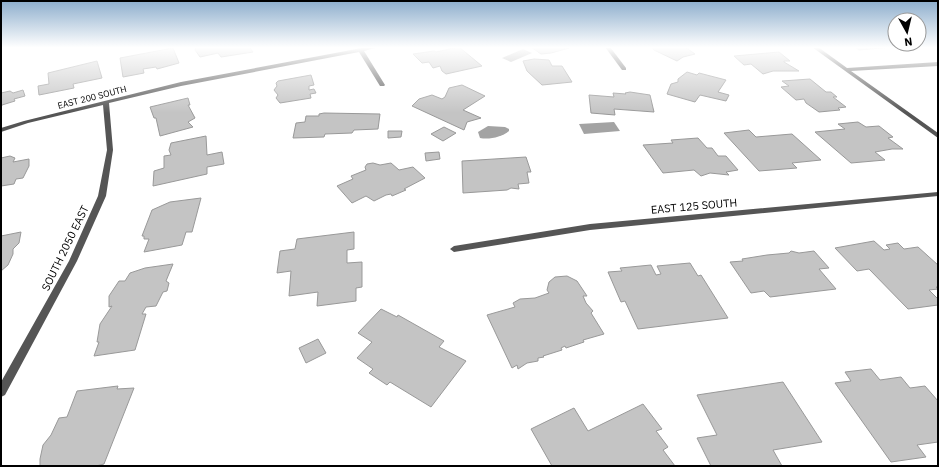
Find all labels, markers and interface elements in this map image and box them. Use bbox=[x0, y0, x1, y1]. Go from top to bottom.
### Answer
north arrow bbox=[887, 12, 927, 52]
text: N bbox=[903, 34, 913, 49]
street label: EAST 200 SOUTH bbox=[56, 83, 128, 111]
street label: EAST 125 SOUTH bbox=[650, 195, 738, 217]
street label: SOUTH 2050 EAST bbox=[38, 202, 92, 293]

